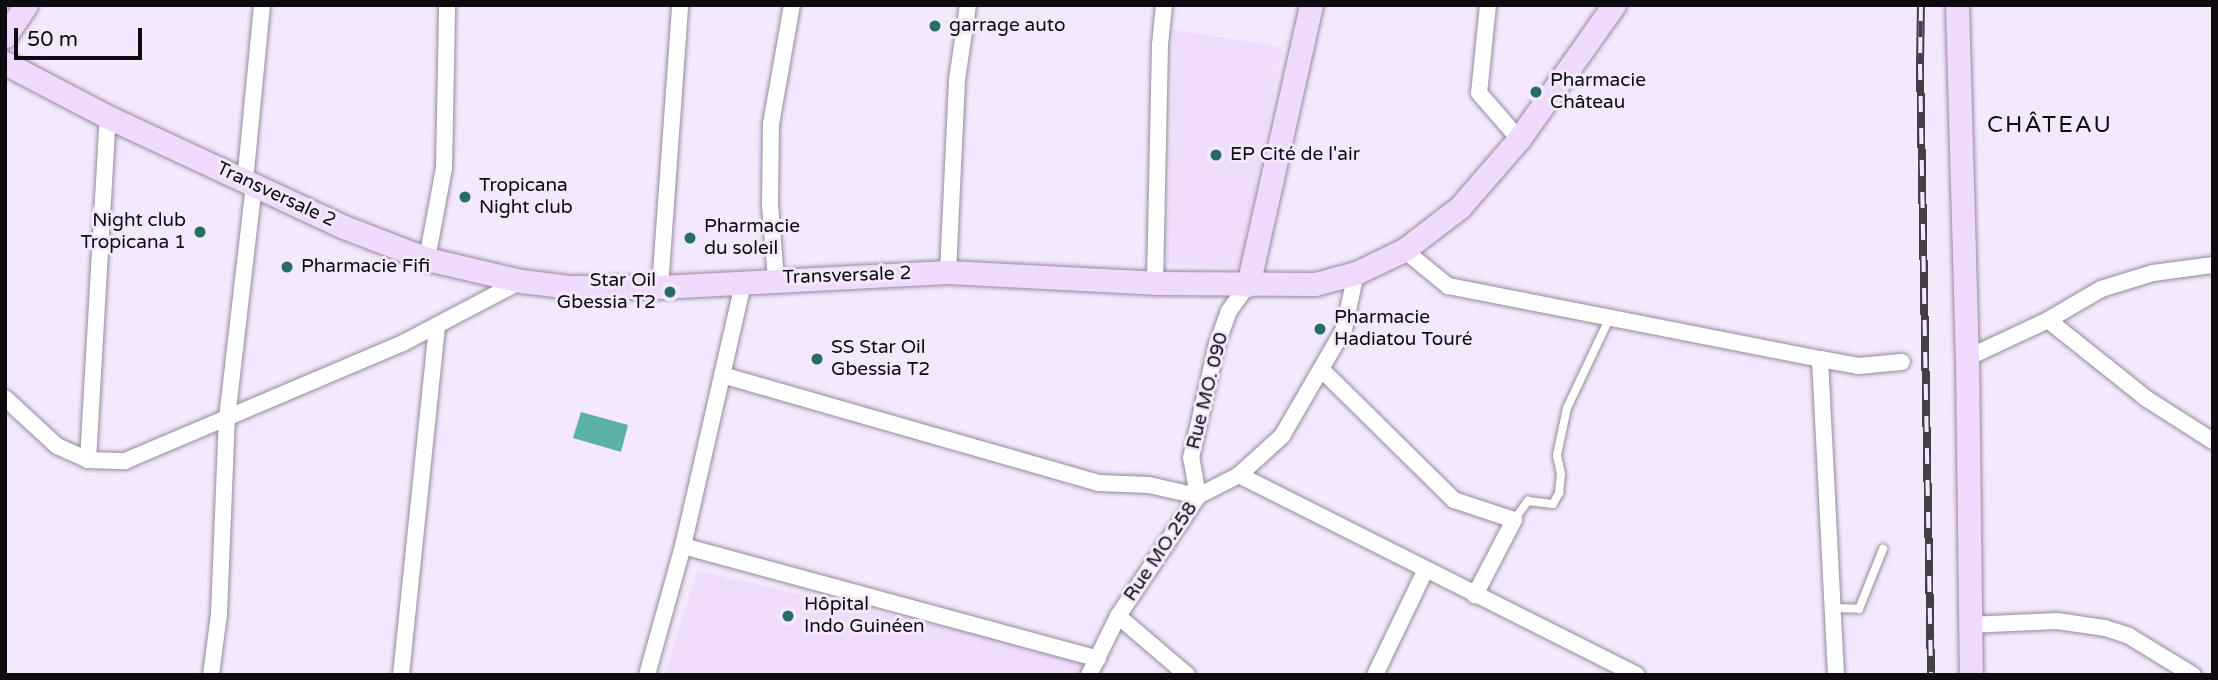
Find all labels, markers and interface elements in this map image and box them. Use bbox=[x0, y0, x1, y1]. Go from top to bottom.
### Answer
scale bar bbox=[18, 14, 145, 58]
place label: garrage auto bbox=[949, 15, 1065, 37]
marker: garrage auto bbox=[927, 18, 943, 34]
text: 50 m bbox=[27, 27, 78, 52]
place label: Pharmacie Château bbox=[1550, 70, 1646, 114]
marker: Pharmacie Château bbox=[1528, 84, 1544, 100]
district label: CHÂTEAU bbox=[1988, 111, 2112, 139]
place label: EP Cité de l'air bbox=[1230, 144, 1360, 166]
marker: EP Cité de l'air bbox=[1208, 147, 1224, 163]
street label: Transversale 2 bbox=[213, 157, 339, 233]
place label: Tropicana Night club bbox=[479, 175, 573, 219]
marker: Tropicana Night club bbox=[457, 189, 473, 205]
place label: Night club Tropicana 1 bbox=[80, 210, 186, 254]
place label: Pharmacie du soleil bbox=[704, 216, 800, 260]
marker: Night club Tropicana 1 bbox=[192, 224, 208, 240]
marker: Pharmacie du soleil bbox=[682, 230, 698, 246]
place label: Pharmacie Fifi bbox=[301, 256, 430, 278]
marker: Pharmacie Fifi bbox=[279, 259, 295, 275]
street label: Transversale 2 bbox=[782, 262, 912, 290]
place label: Star Oil Gbessia T2 bbox=[557, 270, 656, 314]
marker: Star Oil Gbessia T2 bbox=[662, 284, 678, 300]
place label: Pharmacie Hadiatou Touré bbox=[1334, 307, 1473, 351]
marker: Pharmacie Hadiatou Touré bbox=[1312, 321, 1328, 337]
street label: Rue MO. 090 bbox=[1182, 330, 1234, 452]
place label: SS Star Oil Gbessia T2 bbox=[831, 337, 930, 381]
marker: SS Star Oil Gbessia T2 bbox=[809, 351, 825, 367]
street label: Rue MO.258 bbox=[1119, 498, 1203, 606]
place label: Hôpital Indo Guinéen bbox=[804, 594, 925, 638]
marker: Hôpital Indo Guinéen bbox=[778, 606, 798, 626]

